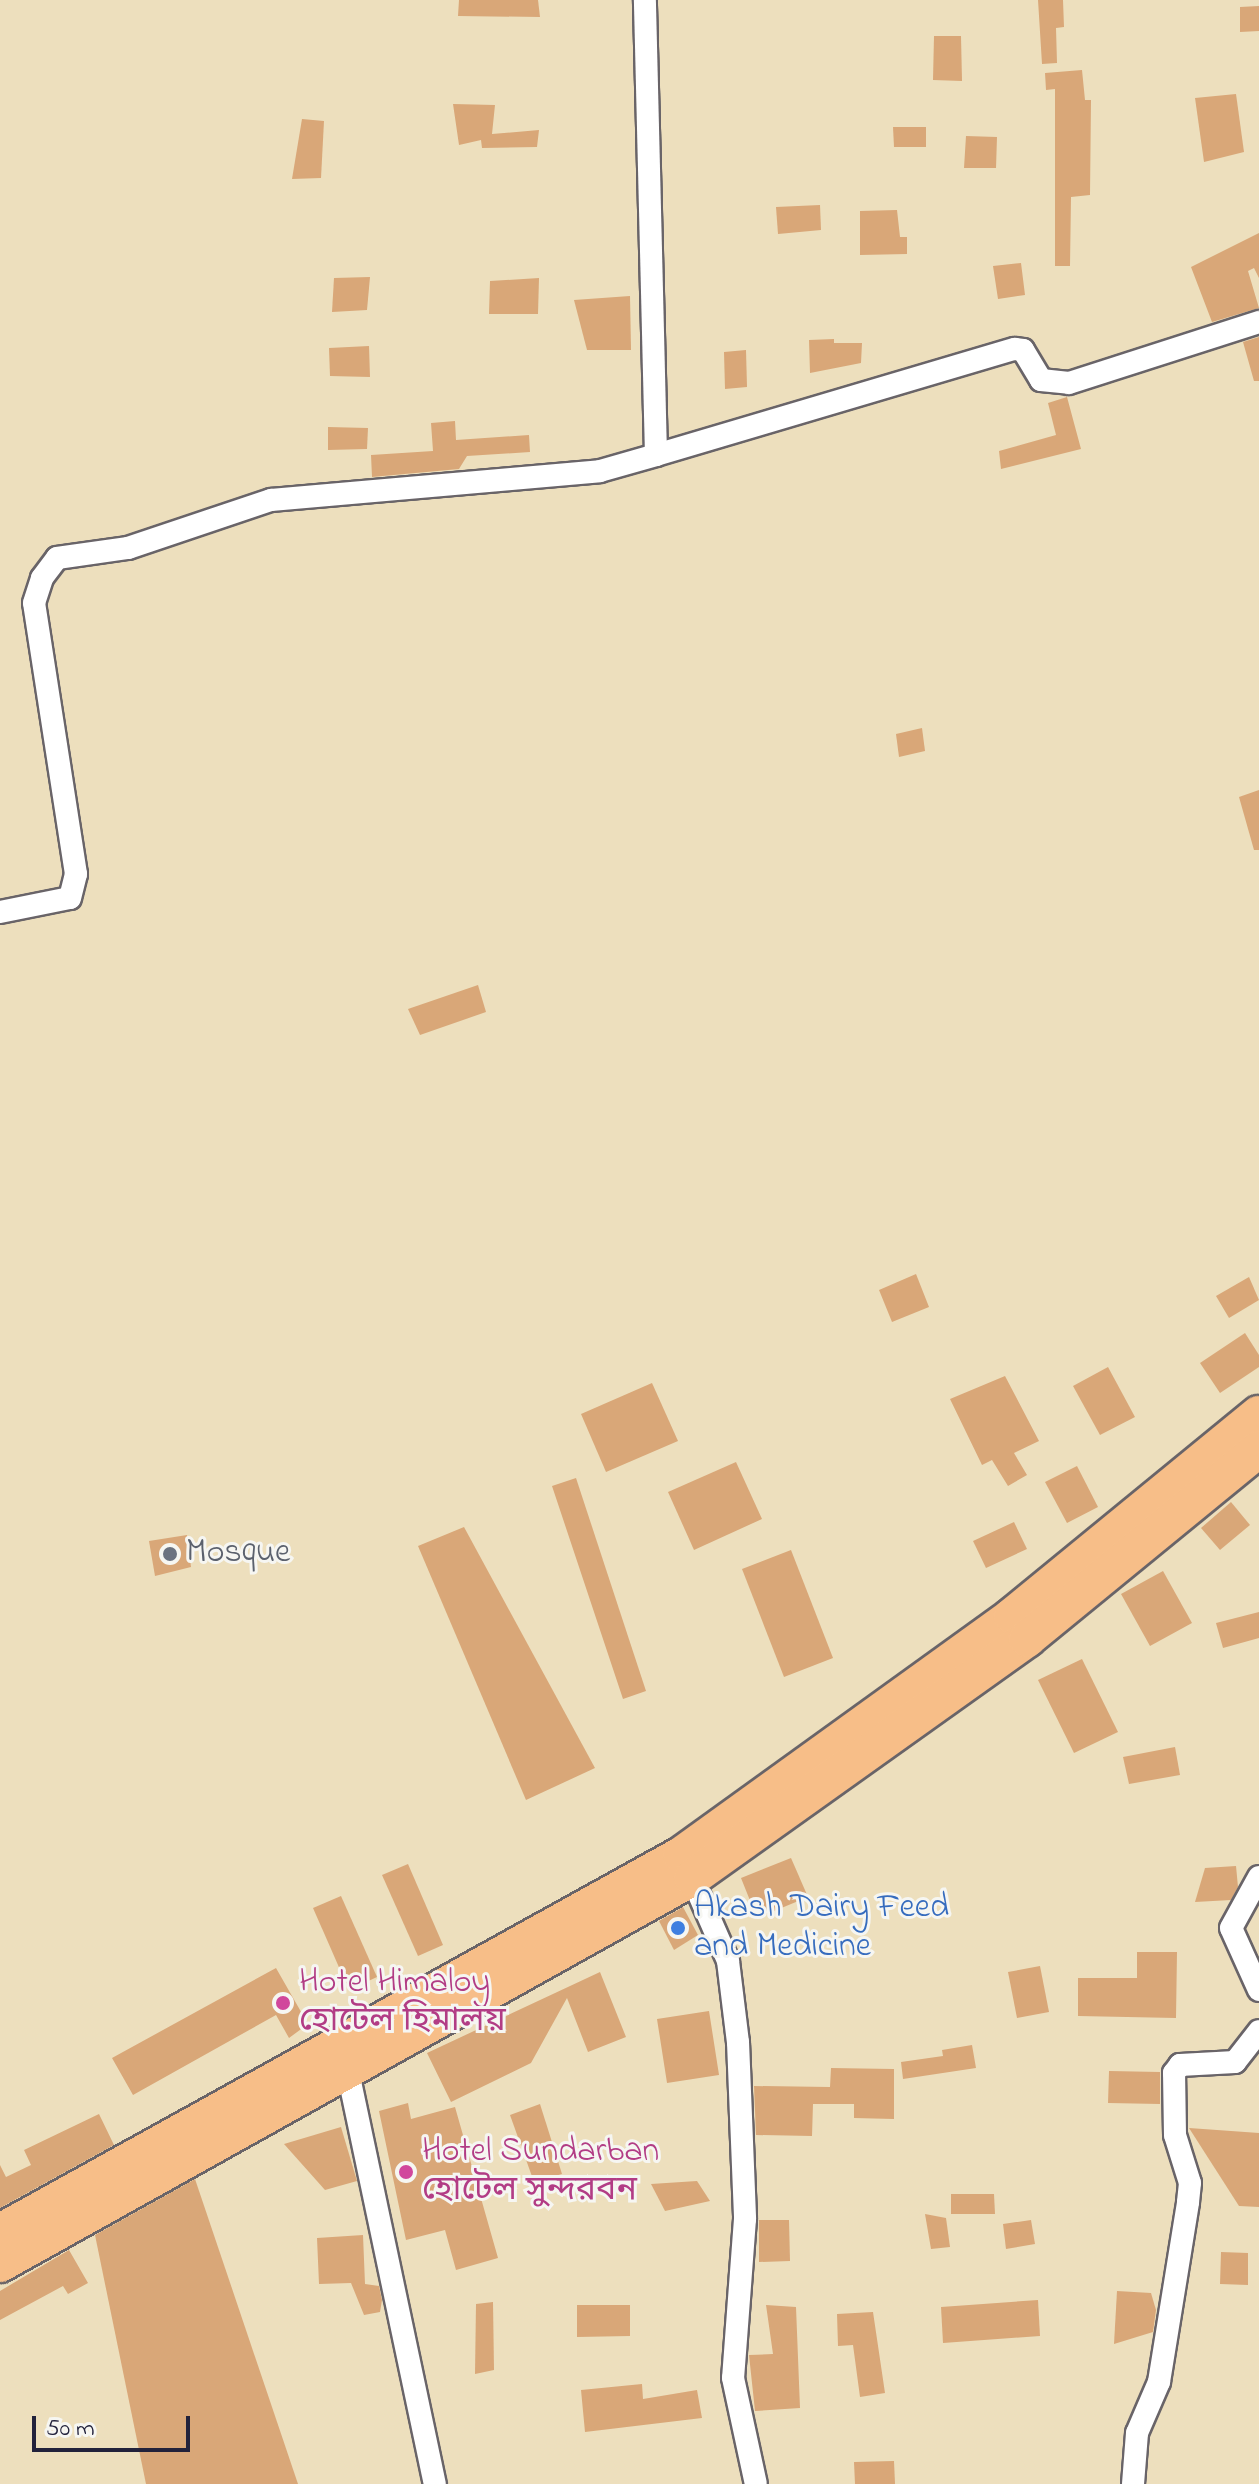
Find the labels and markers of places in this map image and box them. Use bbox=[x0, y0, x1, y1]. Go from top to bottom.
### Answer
place label: Mosque bbox=[186, 1534, 290, 1574]
marker: Mosque bbox=[161, 1545, 179, 1563]
place label: Akash Dairy Feed and Medicine bbox=[694, 1888, 949, 1968]
marker: Akash Dairy Feed and Medicine bbox=[669, 1919, 687, 1937]
place label: Hotel Himaloy হোটেল হিমালয় bbox=[299, 1963, 506, 2042]
marker: Hotel Himaloy হোটেল হিমালয় bbox=[274, 1994, 292, 2012]
place label: Hotel Sundarban হোটেল সুন্দরবন bbox=[422, 2132, 659, 2212]
marker: Hotel Sundarban হোটেল সুন্দরবন bbox=[397, 2163, 415, 2181]

